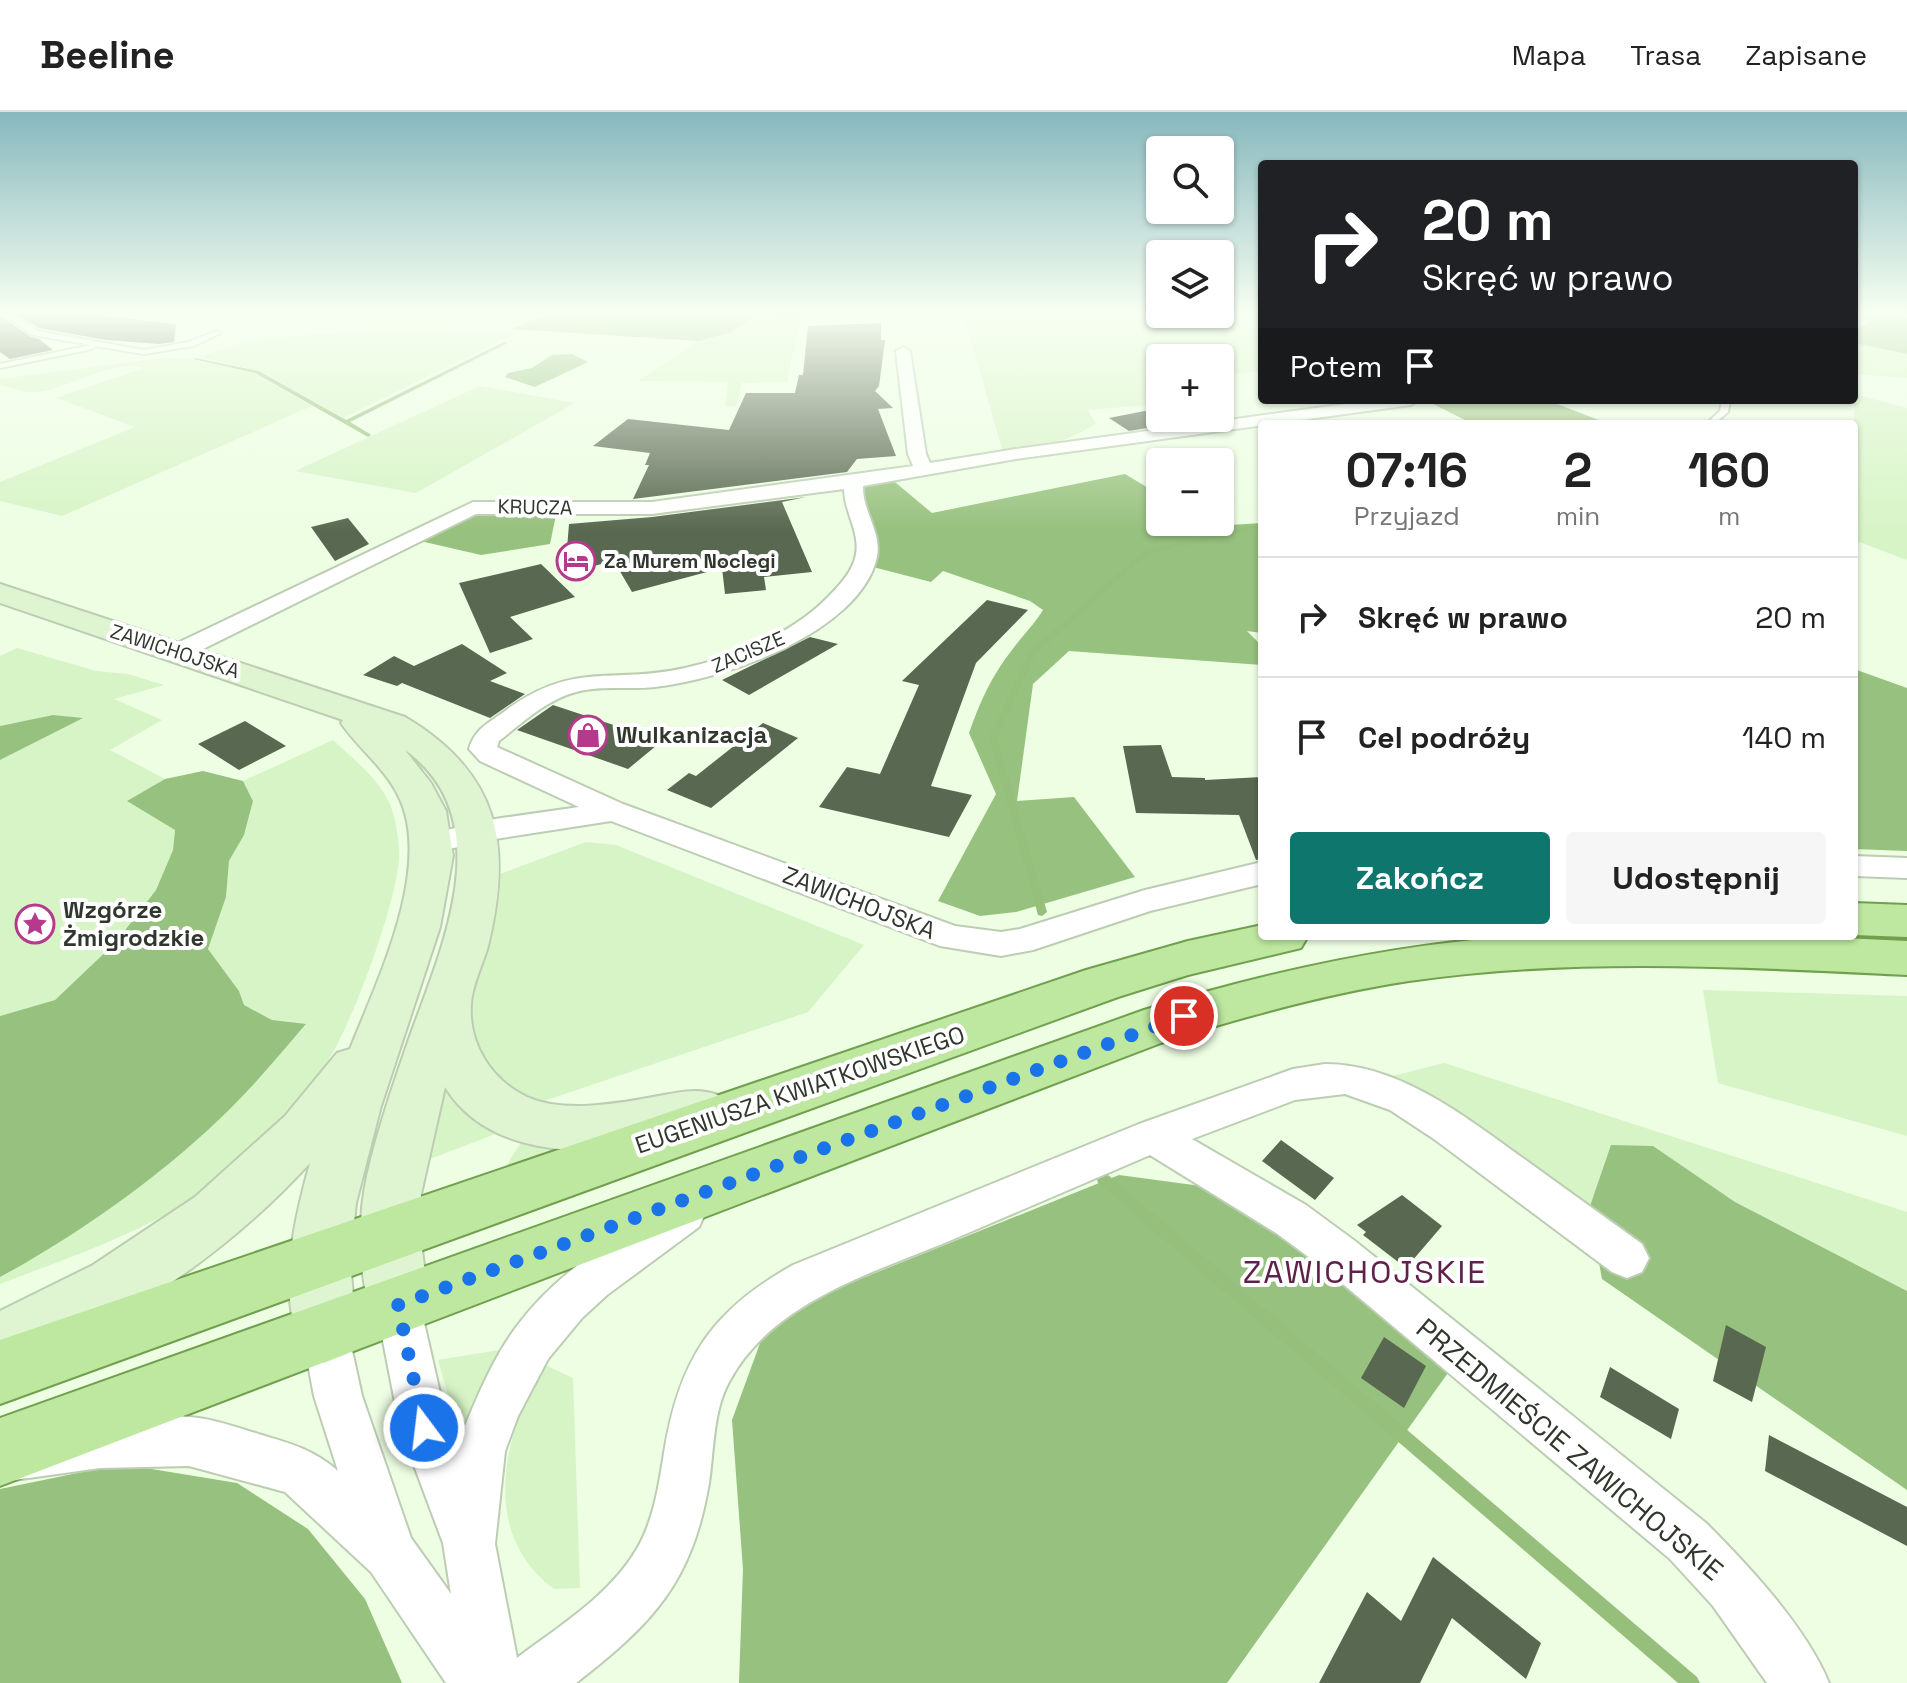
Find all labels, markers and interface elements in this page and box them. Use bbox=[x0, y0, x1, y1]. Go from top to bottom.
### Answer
text: Beeline bbox=[40, 31, 175, 79]
text: Mapa bbox=[1512, 37, 1586, 73]
text: Trasa bbox=[1630, 37, 1701, 73]
text: Zapisane bbox=[1745, 37, 1867, 73]
map controls bbox=[1146, 136, 1234, 536]
button: search bbox=[1146, 136, 1234, 224]
text: 20 m bbox=[1422, 185, 1554, 256]
icon: right bbox=[1290, 192, 1394, 296]
button: layers bbox=[1146, 240, 1234, 328]
text: Skręć w prawo bbox=[1422, 255, 1674, 301]
button: + bbox=[1146, 344, 1234, 432]
icon: arrive bbox=[1398, 344, 1442, 388]
text: Potem bbox=[1290, 347, 1382, 386]
text: 07:16 bbox=[1346, 440, 1468, 501]
text: 2 bbox=[1564, 440, 1592, 501]
text: 160 bbox=[1688, 440, 1770, 501]
button: − bbox=[1146, 448, 1234, 536]
street label: KRUCZA bbox=[497, 493, 573, 521]
text: Przyjazd bbox=[1354, 499, 1460, 533]
text: min bbox=[1556, 499, 1600, 533]
text: m bbox=[1718, 499, 1740, 533]
hotel icon: Za Murem Noclegi bbox=[555, 540, 597, 582]
place label: Za Murem Noclegi bbox=[604, 548, 776, 574]
icon: right bbox=[1290, 595, 1334, 639]
text: Skręć w prawo bbox=[1358, 598, 1568, 637]
text: 20 m bbox=[1755, 598, 1826, 637]
street label: ZAWICHOJSKA bbox=[107, 618, 243, 684]
street label: ZACISZE bbox=[708, 625, 788, 679]
shop icon: Wulkanizacja bbox=[567, 714, 609, 756]
icon: arrive bbox=[1290, 715, 1334, 759]
text: Cel podróży bbox=[1358, 718, 1530, 757]
text: 140 m bbox=[1742, 718, 1826, 757]
place label: Wulkanizacja bbox=[616, 719, 768, 750]
button: Zakończ bbox=[1290, 832, 1550, 924]
button: Udostępnij bbox=[1566, 832, 1826, 924]
street label: ZAWICHOJSKA bbox=[778, 859, 940, 946]
place label: Wzgórze Żmigrodzkie bbox=[63, 894, 204, 953]
place icon: Wzgórze Żmigrodzkie bbox=[14, 903, 56, 945]
pin bbox=[1150, 982, 1218, 1050]
icon: arrive bbox=[1162, 994, 1206, 1038]
street label: EUGENIUSZA KWIATKOWSKIEGO bbox=[631, 1018, 969, 1161]
district label: ZAWICHOJSKIE bbox=[1243, 1252, 1487, 1292]
street label: PRZEDMIEŚCIE ZAWICHOJSKIE bbox=[1409, 1310, 1731, 1588]
position arrow bbox=[382, 1386, 466, 1470]

